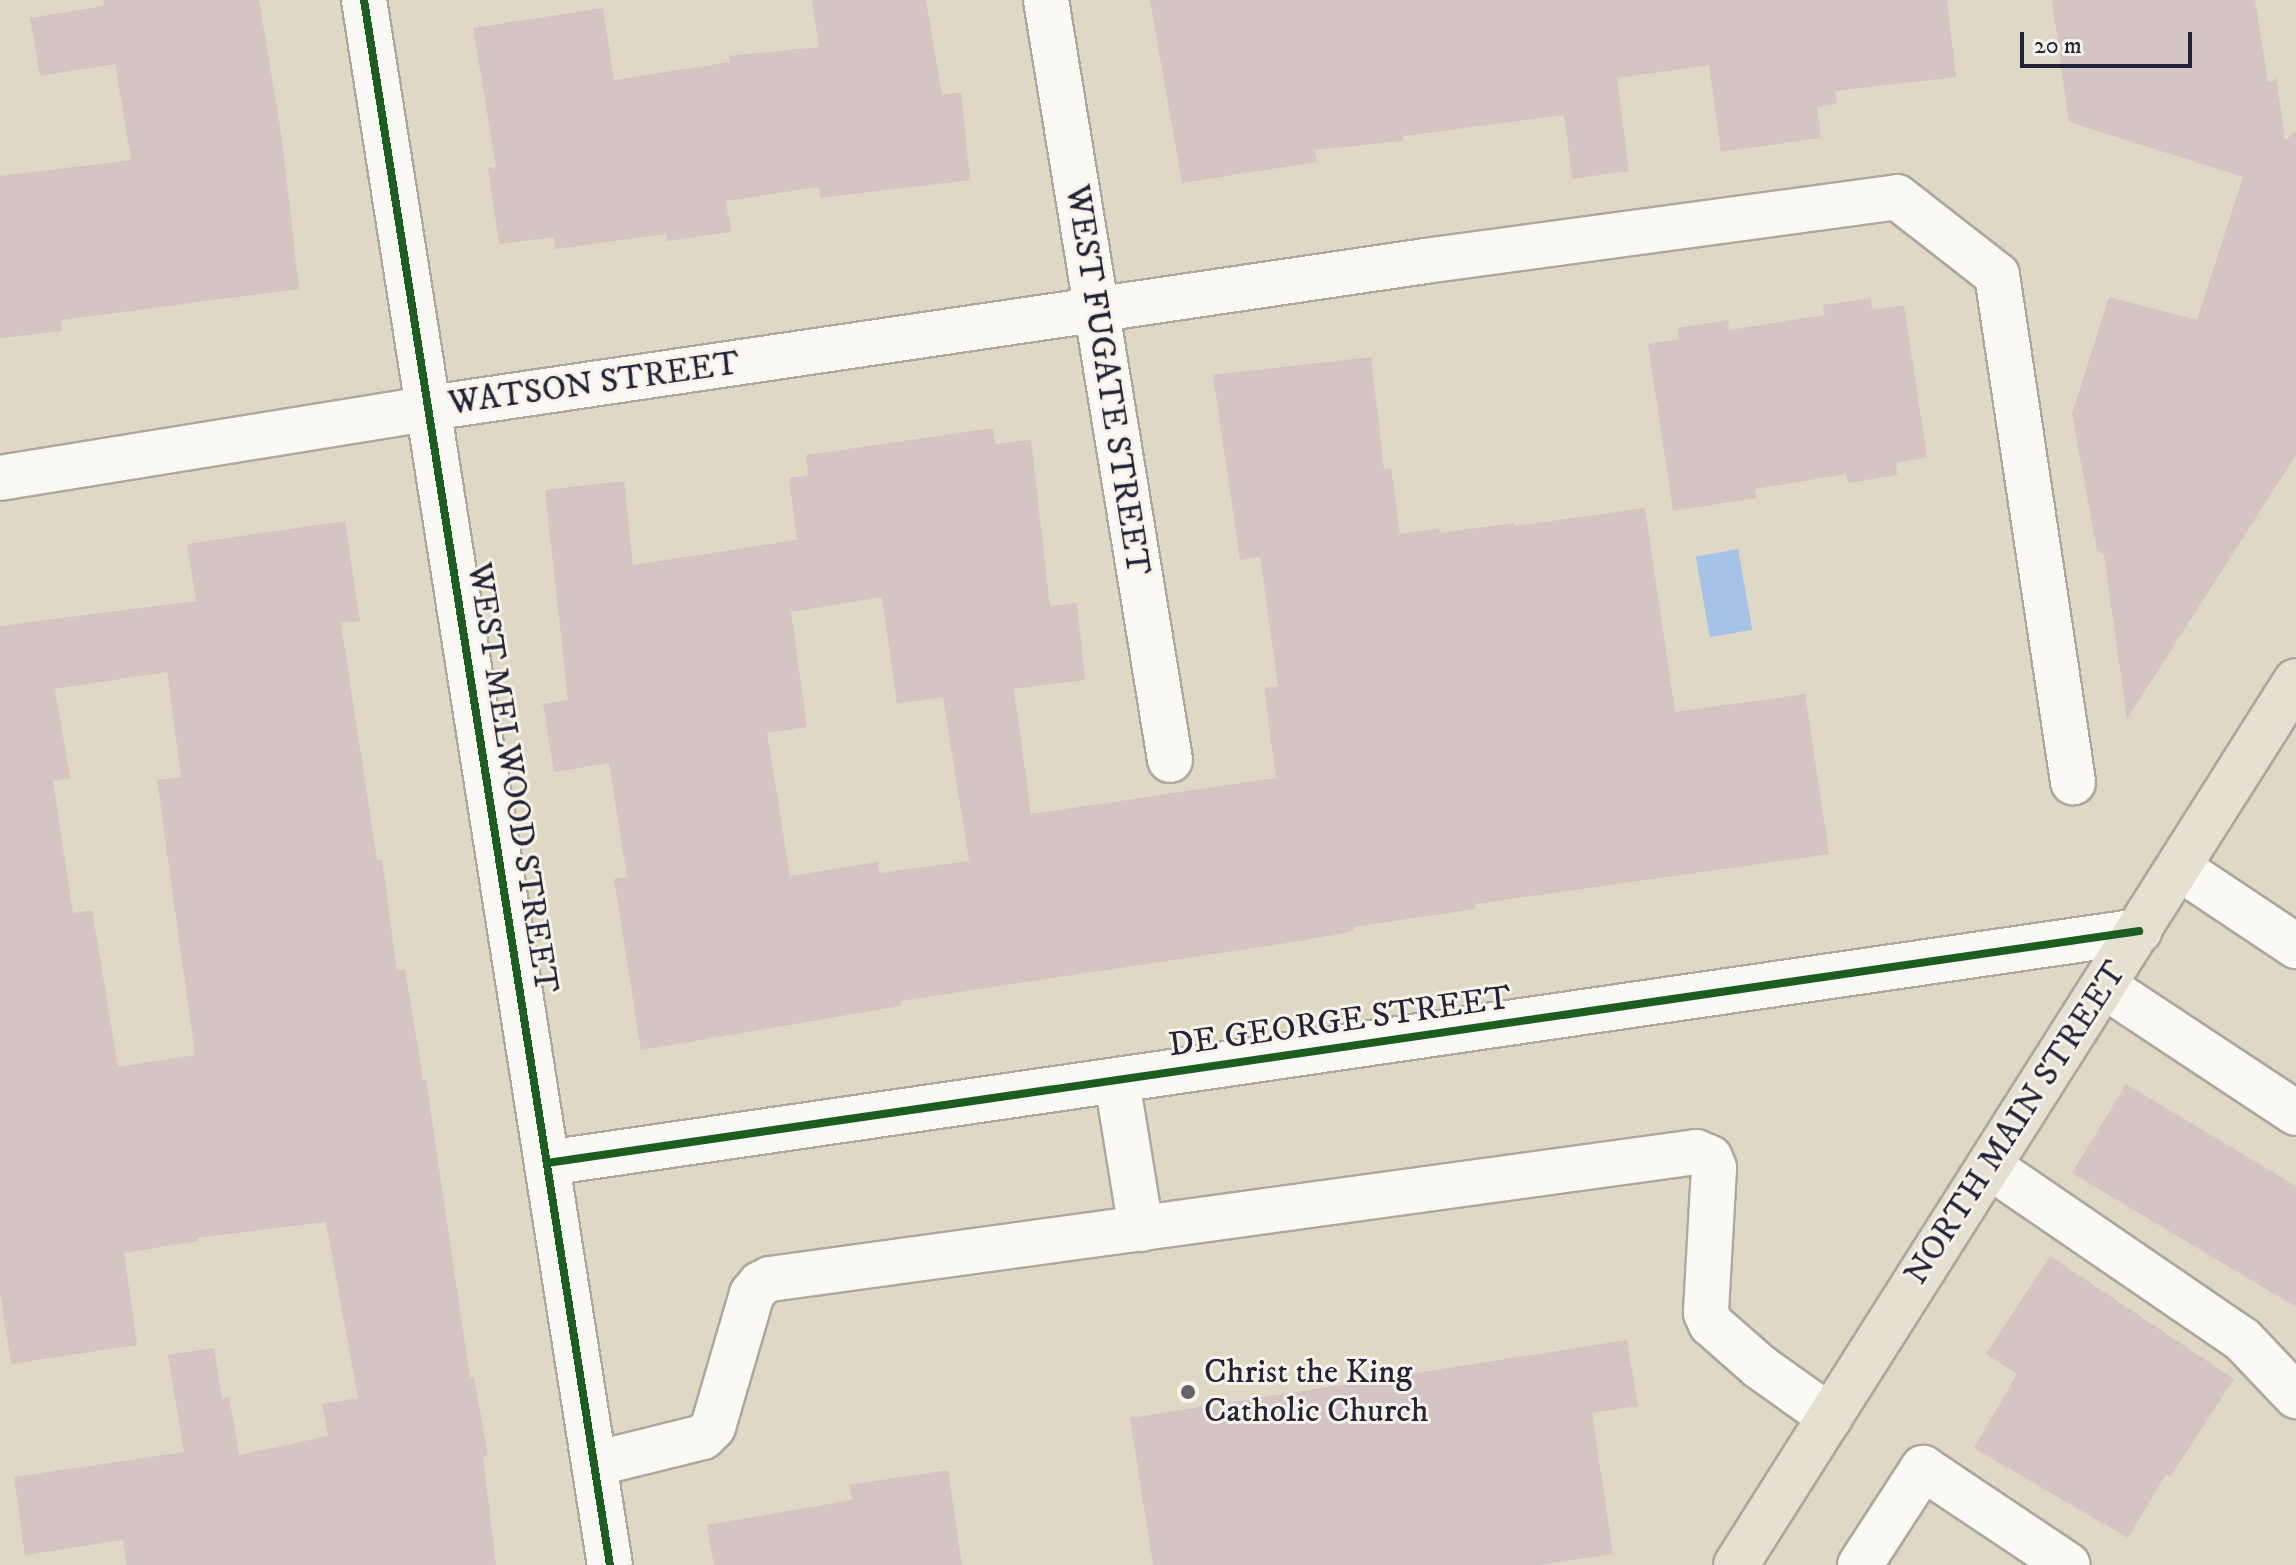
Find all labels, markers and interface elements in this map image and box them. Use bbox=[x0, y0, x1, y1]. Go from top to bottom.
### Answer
scale bar bbox=[2024, 16, 2196, 66]
text: 20 m bbox=[2034, 31, 2082, 61]
street label: WEST FUGATE STREET bbox=[1056, 182, 1158, 578]
street label: WATSON STREET bbox=[446, 343, 742, 425]
street label: WEST MELWOOD STREET bbox=[458, 560, 566, 996]
street label: NORTH MAIN STREET bbox=[1896, 954, 2136, 1292]
street label: DE GEORGE STREET bbox=[1166, 978, 1514, 1066]
place label: Christ the King Catholic Church bbox=[1204, 1352, 1429, 1432]
marker: Christ the King Catholic Church bbox=[1179, 1383, 1197, 1401]

